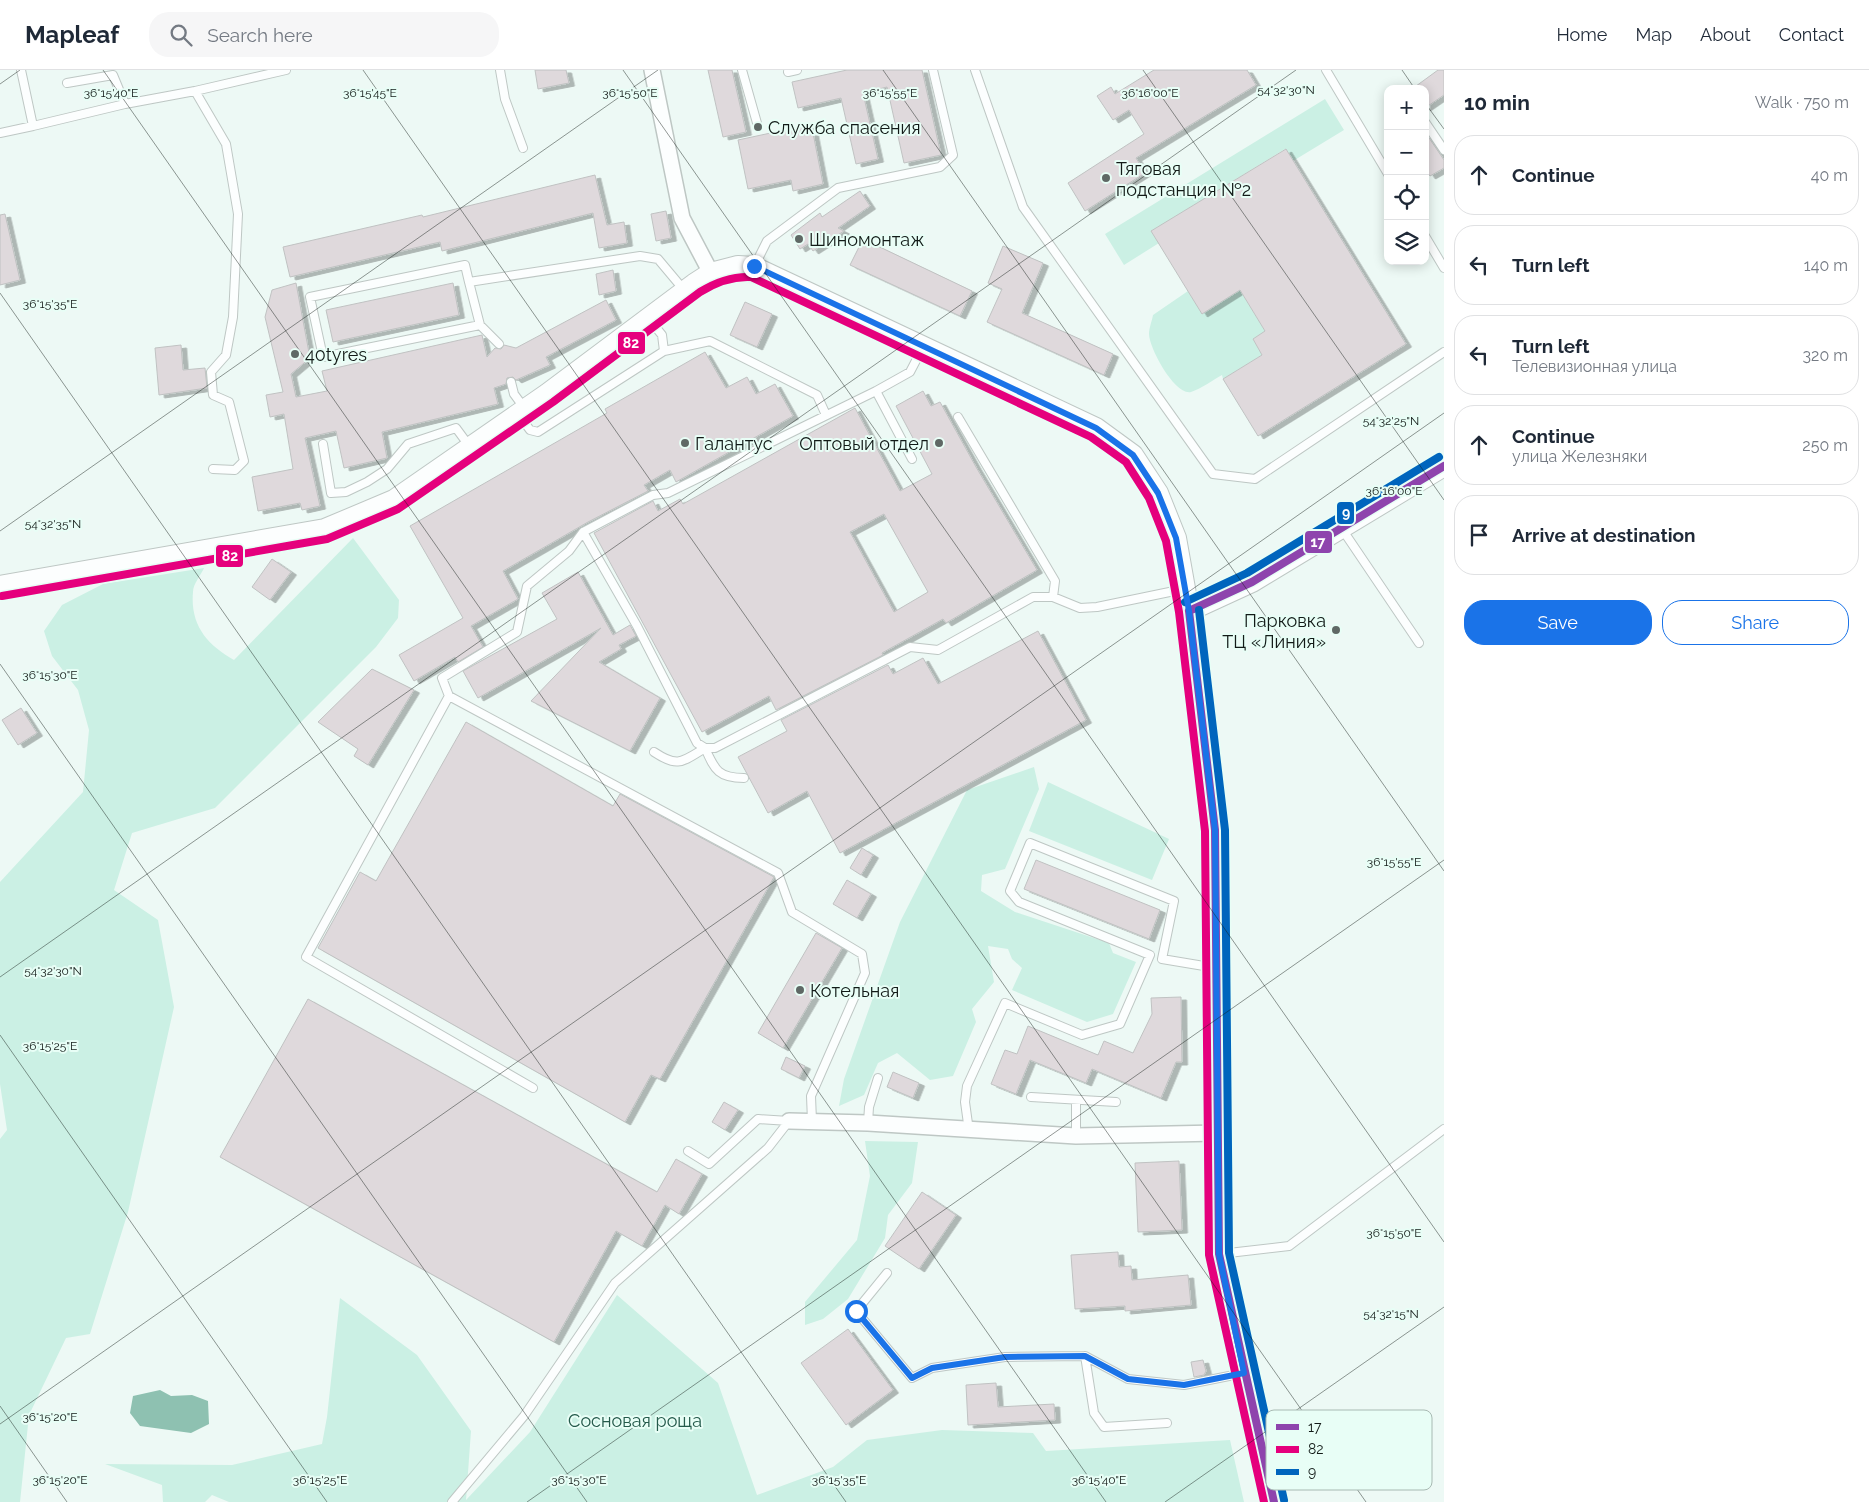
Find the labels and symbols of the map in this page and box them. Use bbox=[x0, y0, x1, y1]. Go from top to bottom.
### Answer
text: 54°32'30"N bbox=[1257, 83, 1315, 97]
text: 36°15'40"E bbox=[84, 86, 138, 100]
text: 36°15'45"E bbox=[343, 86, 397, 100]
text: 36°15'50"E bbox=[602, 86, 658, 100]
text: 36°15'55"E bbox=[863, 86, 917, 100]
text: 36°16'00"E bbox=[1122, 86, 1178, 100]
place label: Служба спасения bbox=[768, 117, 921, 138]
marker: Служба спасения bbox=[752, 121, 764, 133]
place label: Тяговая подстанция №2 bbox=[1116, 158, 1251, 200]
marker: Тяговая подстанция №2 bbox=[1100, 172, 1112, 184]
place label: Шиномонтаж bbox=[809, 229, 924, 250]
marker: Шиномонтаж bbox=[793, 233, 805, 245]
route end bbox=[743, 255, 766, 278]
text: 36°15'35"E bbox=[23, 297, 77, 311]
line badge: 82 bbox=[617, 331, 646, 355]
text: 82 bbox=[623, 335, 639, 351]
place label: 40tyres bbox=[305, 344, 367, 365]
marker: 40tyres bbox=[289, 348, 301, 360]
text: 54°32'25"N bbox=[1363, 414, 1419, 428]
place label: Галантус bbox=[695, 433, 773, 454]
place label: Оптовый отдел bbox=[799, 433, 929, 454]
marker: Галантус bbox=[679, 437, 691, 449]
marker: Оптовый отдел bbox=[933, 437, 945, 449]
text: 36°16'00"E bbox=[1366, 484, 1422, 498]
line badge: 9 bbox=[1336, 501, 1355, 525]
text: 9 bbox=[1342, 505, 1350, 521]
text: 54°32'35"N bbox=[25, 517, 81, 531]
line badge: 17 bbox=[1304, 530, 1333, 554]
text: 17 bbox=[1311, 534, 1326, 550]
line badge: 82 bbox=[215, 544, 244, 568]
text: 82 bbox=[222, 548, 238, 564]
place label: Парковка ТЦ «Линия» bbox=[1222, 610, 1326, 652]
marker: Парковка ТЦ «Линия» bbox=[1330, 624, 1342, 636]
text: 36°15'30"E bbox=[22, 668, 78, 682]
text: 36°15'55"E bbox=[1367, 855, 1421, 869]
text: 54°32'30"N bbox=[24, 964, 82, 978]
place label: Котельная bbox=[810, 980, 899, 1001]
marker: Котельная bbox=[794, 984, 806, 996]
text: 36°15'25"E bbox=[23, 1039, 77, 1053]
text: 36°15'50"E bbox=[1366, 1226, 1422, 1240]
route start bbox=[845, 1300, 868, 1323]
text: 54°32'15"N bbox=[1363, 1307, 1419, 1321]
text: 36°15'20"E bbox=[22, 1410, 78, 1424]
park label: Сосновая роща bbox=[568, 1410, 702, 1431]
legend bbox=[1266, 1410, 1432, 1490]
text: 17 bbox=[1308, 1419, 1322, 1435]
text: 82 bbox=[1308, 1441, 1324, 1457]
text: 9 bbox=[1308, 1464, 1316, 1480]
text: 36°15'20"E bbox=[32, 1473, 88, 1487]
text: 36°15'25"E bbox=[293, 1473, 347, 1487]
text: 36°15'30"E bbox=[551, 1473, 607, 1487]
text: 36°15'35"E bbox=[812, 1473, 866, 1487]
text: 36°15'40"E bbox=[1072, 1473, 1126, 1487]

